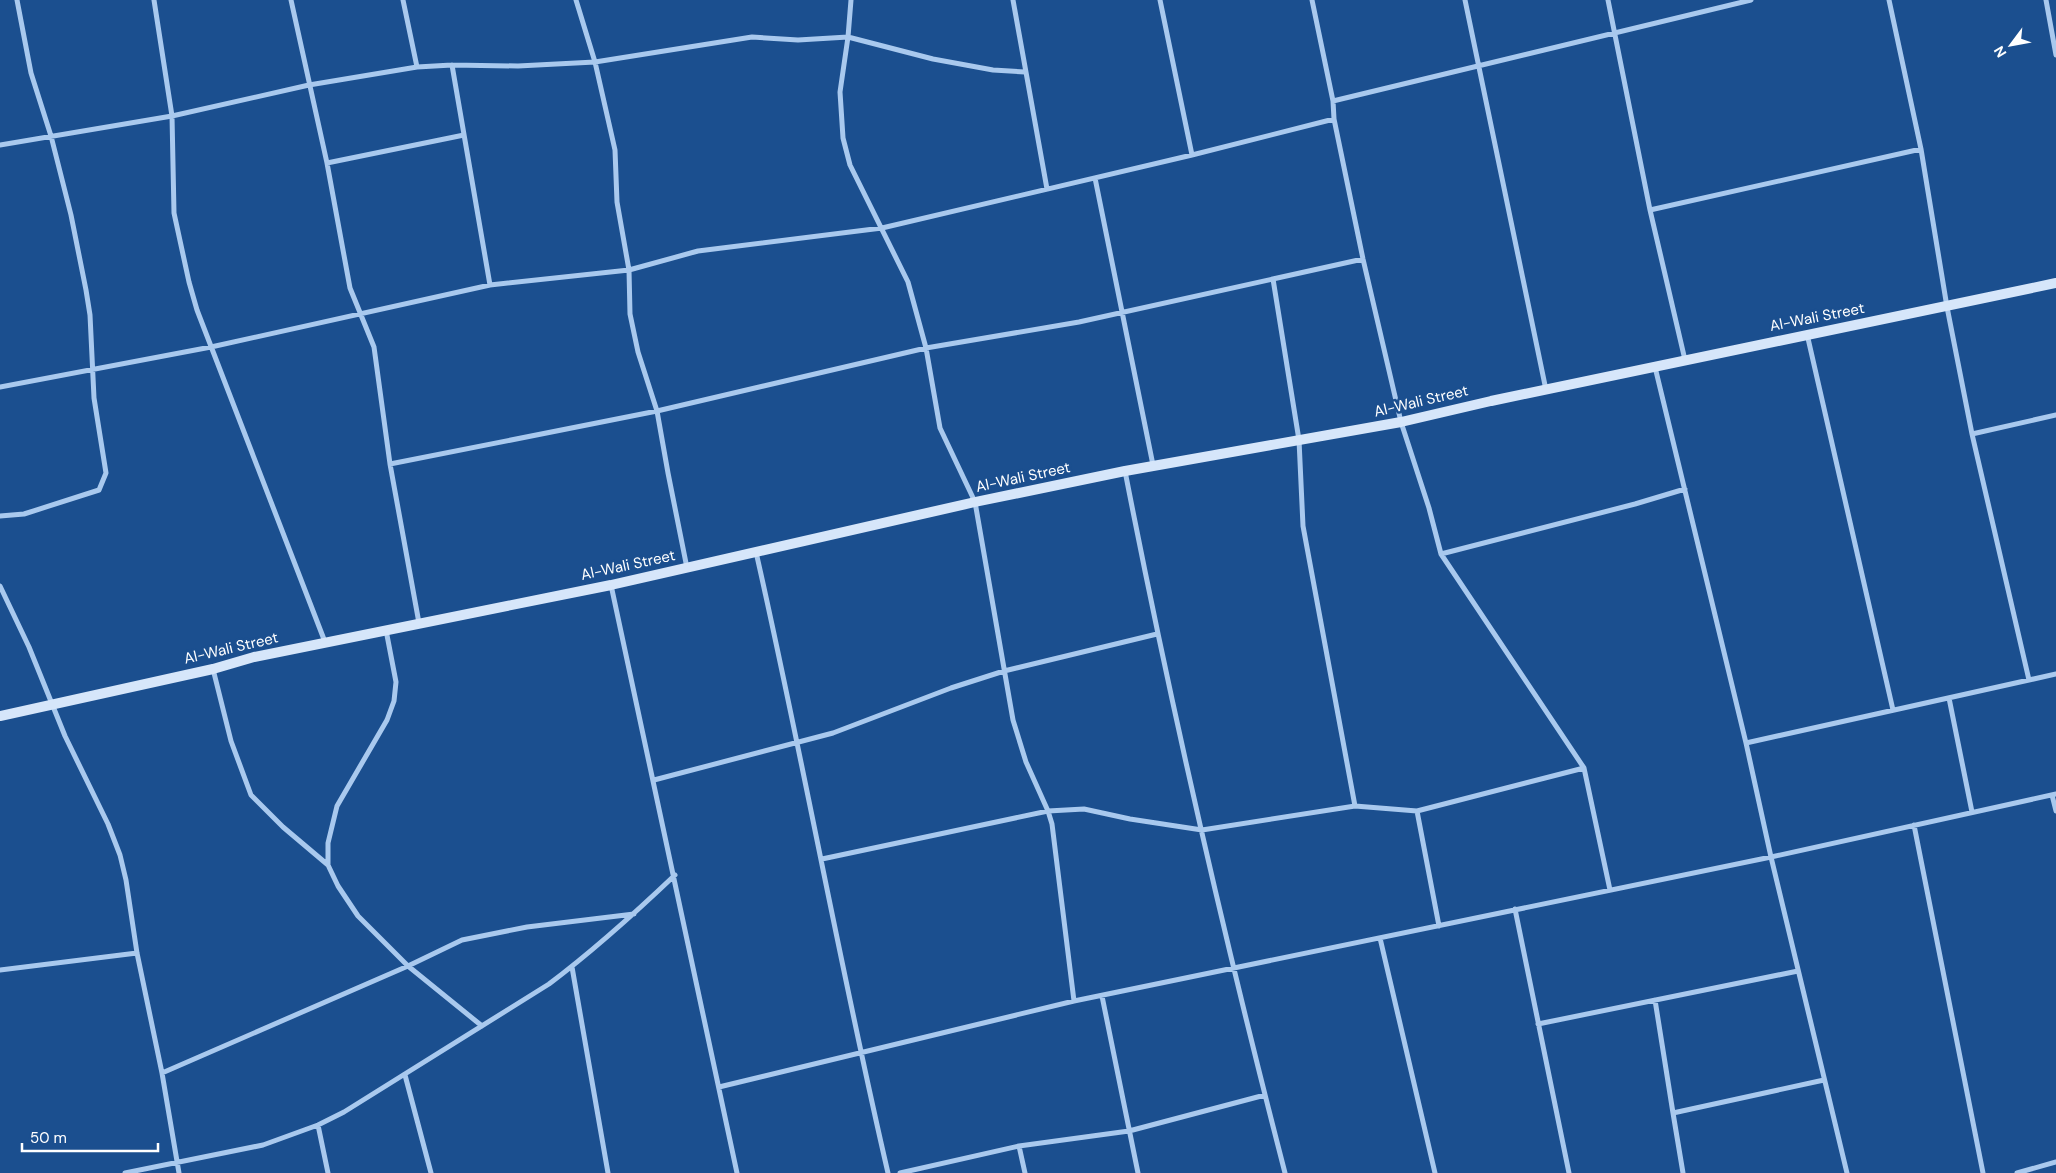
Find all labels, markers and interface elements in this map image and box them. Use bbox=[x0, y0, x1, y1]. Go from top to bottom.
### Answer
north arrow bbox=[1986, 20, 2036, 70]
text: N bbox=[1990, 43, 2010, 61]
street label: Al-Wali Street bbox=[1768, 298, 1866, 336]
street label: Al-Wali Street bbox=[1372, 380, 1470, 422]
street label: Al-Wali Street bbox=[974, 457, 1072, 497]
street label: Al-Wali Street bbox=[579, 545, 677, 585]
street label: Al-Wali Street bbox=[182, 627, 280, 669]
scale bar bbox=[22, 1120, 159, 1152]
text: 50 m bbox=[30, 1128, 67, 1148]

